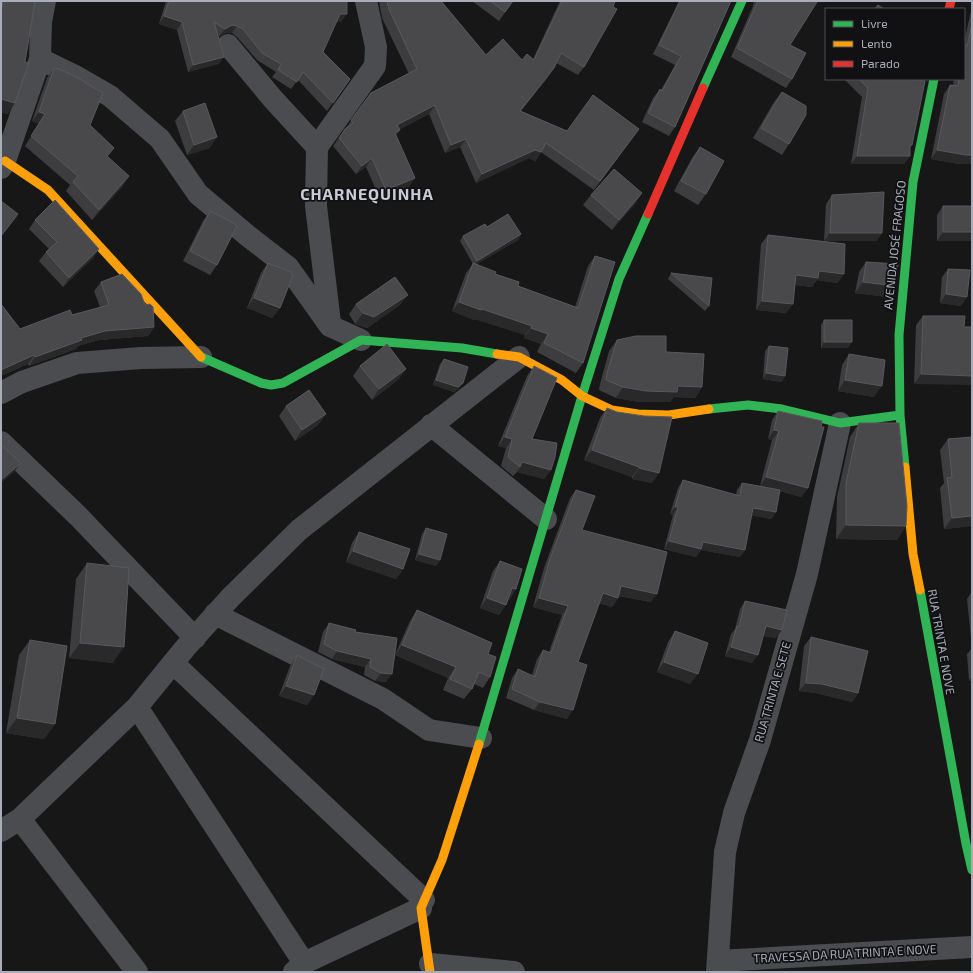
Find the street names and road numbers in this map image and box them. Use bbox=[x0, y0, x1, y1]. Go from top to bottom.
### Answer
street label: AVENIDA JOSÉ FRAGOSO bbox=[880, 179, 908, 310]
street label: RUA TRINTA E NOVE bbox=[926, 588, 958, 696]
street label: RUA TRINTA E SETE bbox=[751, 640, 793, 743]
street label: TRAVESSA DA RUA TRINTA E NOVE bbox=[753, 941, 937, 965]

